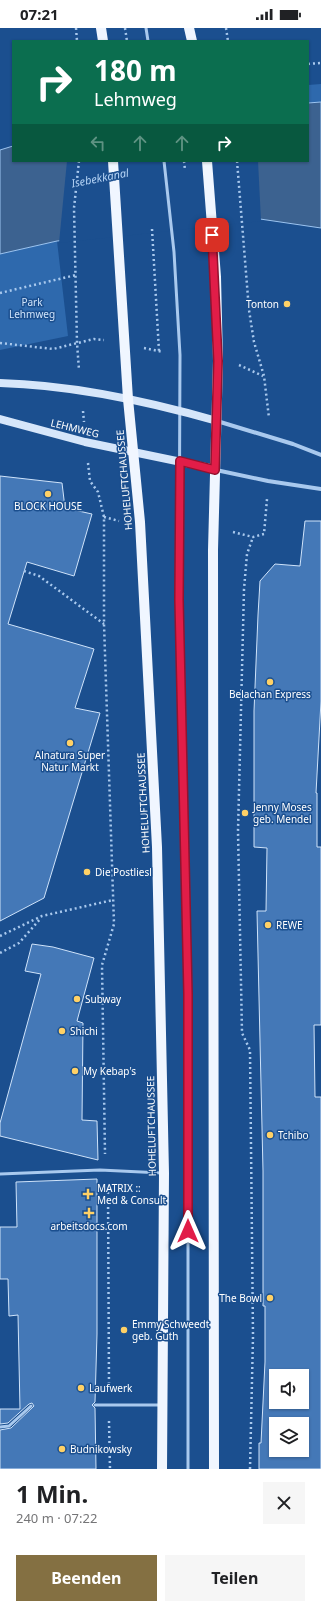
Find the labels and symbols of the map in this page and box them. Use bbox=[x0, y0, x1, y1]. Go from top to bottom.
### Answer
water label: Isebekkanal bbox=[69, 164, 131, 191]
pin bbox=[195, 218, 229, 252]
park label: Park Lehmweg bbox=[9, 295, 55, 321]
place label: Tonton bbox=[246, 297, 279, 311]
marker: Tonton bbox=[282, 299, 292, 309]
street label: LEHMWEG bbox=[49, 415, 101, 441]
street label: HOHELUFTCHAUSSEE bbox=[113, 429, 135, 531]
marker: BLOCK HOUSE bbox=[43, 489, 53, 499]
place label: BLOCK HOUSE bbox=[14, 499, 82, 513]
marker: Belachan Express bbox=[265, 677, 275, 687]
place label: Belachan Express bbox=[229, 687, 311, 701]
marker: Alnatura Super Natur Markt bbox=[65, 738, 75, 748]
place label: Alnatura Super Natur Markt bbox=[35, 748, 105, 774]
street label: HOHELUFTCHAUSSEE bbox=[133, 752, 153, 854]
place label: Jenny Moses geb. Mendel bbox=[252, 800, 312, 826]
marker: Jenny Moses geb. Mendel bbox=[240, 808, 250, 818]
place label: Die Postliesl bbox=[95, 865, 152, 879]
marker: Die Postliesl bbox=[82, 867, 92, 877]
place label: REWE bbox=[276, 918, 303, 932]
marker: REWE bbox=[263, 920, 273, 930]
place label: Subway bbox=[85, 992, 122, 1006]
marker: Subway bbox=[72, 994, 82, 1004]
place label: Shichi bbox=[70, 1024, 98, 1038]
marker: Shichi bbox=[57, 1026, 67, 1036]
place label: My Kebap's bbox=[83, 1064, 136, 1078]
marker: My Kebap's bbox=[70, 1066, 80, 1076]
street label: HOHELUFTCHAUSSEE bbox=[143, 1076, 159, 1176]
place label: Tchibo bbox=[278, 1128, 309, 1142]
marker: Tchibo bbox=[265, 1130, 275, 1140]
place label: MATRIX :: Med & Consult bbox=[97, 1181, 166, 1207]
marker: MATRIX :: Med & Consult bbox=[82, 1188, 94, 1200]
marker: arbeitsdocs.com bbox=[83, 1207, 95, 1219]
position arrow bbox=[167, 1210, 209, 1252]
place label: arbeitsdocs.com bbox=[50, 1219, 128, 1233]
place label: The Bowl bbox=[219, 1291, 262, 1305]
marker: The Bowl bbox=[265, 1293, 275, 1303]
place label: Emmy Schweedt geb. Guth bbox=[132, 1317, 210, 1343]
marker: Emmy Schweedt geb. Guth bbox=[119, 1325, 129, 1335]
place label: Laufwerk bbox=[89, 1381, 133, 1395]
marker: Laufwerk bbox=[76, 1383, 86, 1393]
place label: Budnikowsky bbox=[70, 1442, 133, 1456]
marker: Budnikowsky bbox=[57, 1444, 67, 1454]

